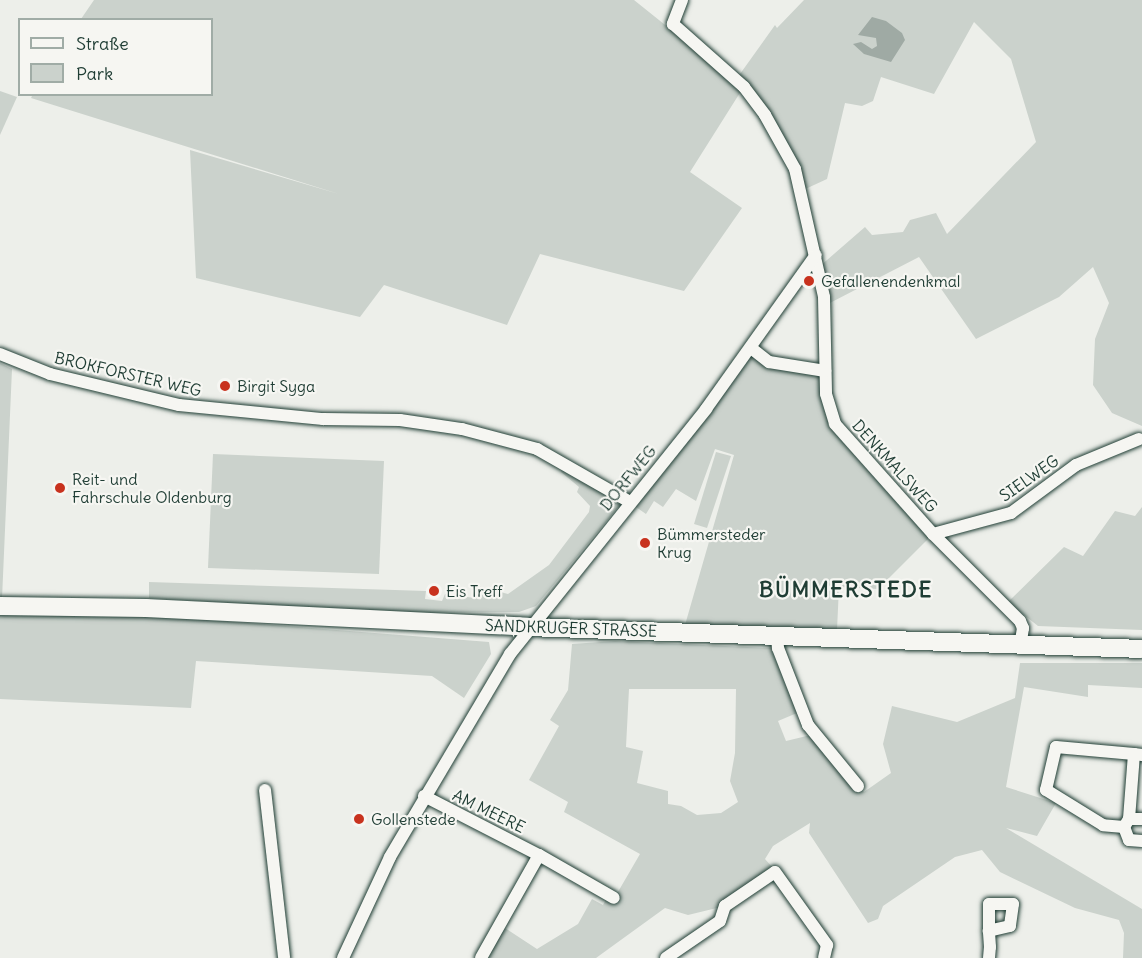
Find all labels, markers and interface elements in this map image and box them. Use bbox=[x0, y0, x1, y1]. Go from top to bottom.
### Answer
legend bbox=[18, 18, 213, 96]
text: Straße bbox=[76, 32, 129, 55]
text: Park bbox=[76, 62, 113, 85]
place label: Gefallenendenkmal bbox=[821, 271, 960, 291]
marker: Gefallenendenkmal bbox=[802, 274, 816, 288]
street label: BROKFORSTER WEG bbox=[53, 348, 203, 400]
place label: Birgit Syga bbox=[237, 376, 315, 396]
marker: Birgit Syga bbox=[218, 379, 232, 393]
street label: DENKMALSWEG bbox=[848, 416, 942, 516]
street label: DORFWEG bbox=[596, 442, 660, 514]
street label: SIELWEG bbox=[996, 451, 1062, 505]
place label: Reit- und Fahrschule Oldenburg bbox=[72, 469, 232, 507]
marker: Reit- und Fahrschule Oldenburg bbox=[53, 481, 67, 495]
place label: Bümmersteder Krug bbox=[657, 524, 766, 562]
marker: Bümmersteder Krug bbox=[638, 536, 652, 550]
district label: BÜMMERSTEDE bbox=[759, 577, 933, 603]
place label: Eis Treff bbox=[446, 581, 502, 601]
marker: Eis Treff bbox=[427, 584, 441, 598]
street label: SANDKRUGER STRASSE bbox=[485, 615, 657, 641]
street label: AM MEERE bbox=[450, 785, 528, 837]
place label: Gollenstede bbox=[371, 809, 456, 829]
marker: Gollenstede bbox=[352, 812, 366, 826]

